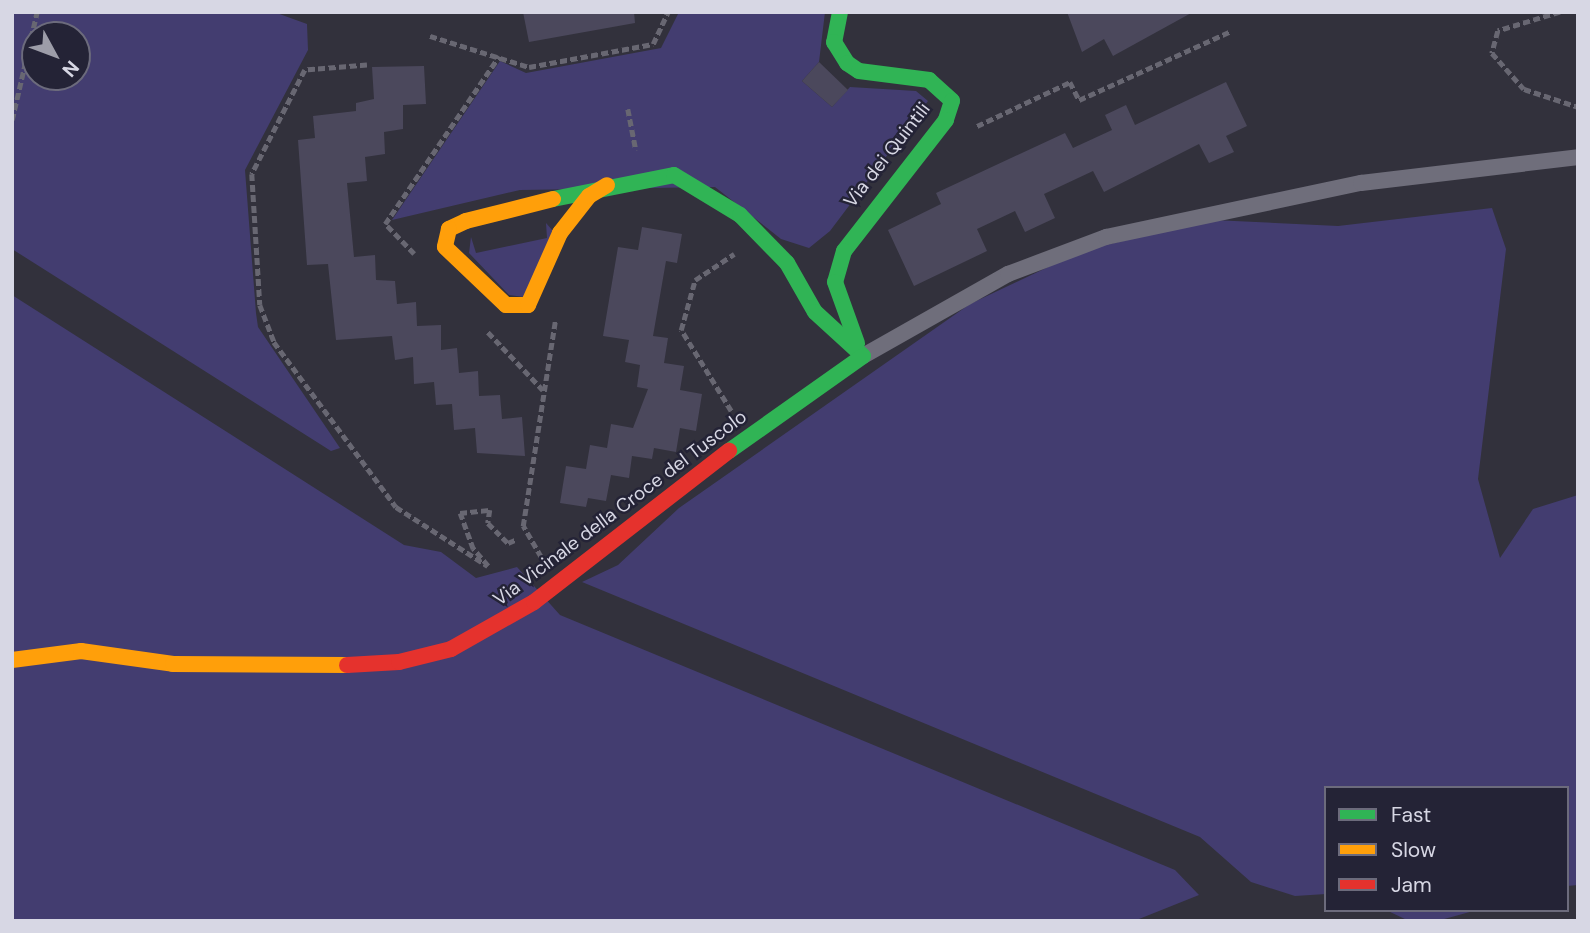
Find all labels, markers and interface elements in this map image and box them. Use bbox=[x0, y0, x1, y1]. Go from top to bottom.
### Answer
north arrow bbox=[21, 21, 91, 91]
text: N bbox=[57, 55, 85, 82]
street label: Via dei Quintili bbox=[839, 98, 935, 212]
street label: Via Vicinale della Croce del Tuscolo bbox=[489, 405, 751, 611]
legend bbox=[1324, 786, 1569, 912]
text: Fast bbox=[1391, 801, 1431, 829]
text: Slow bbox=[1391, 836, 1436, 864]
text: Jam bbox=[1391, 871, 1432, 899]

